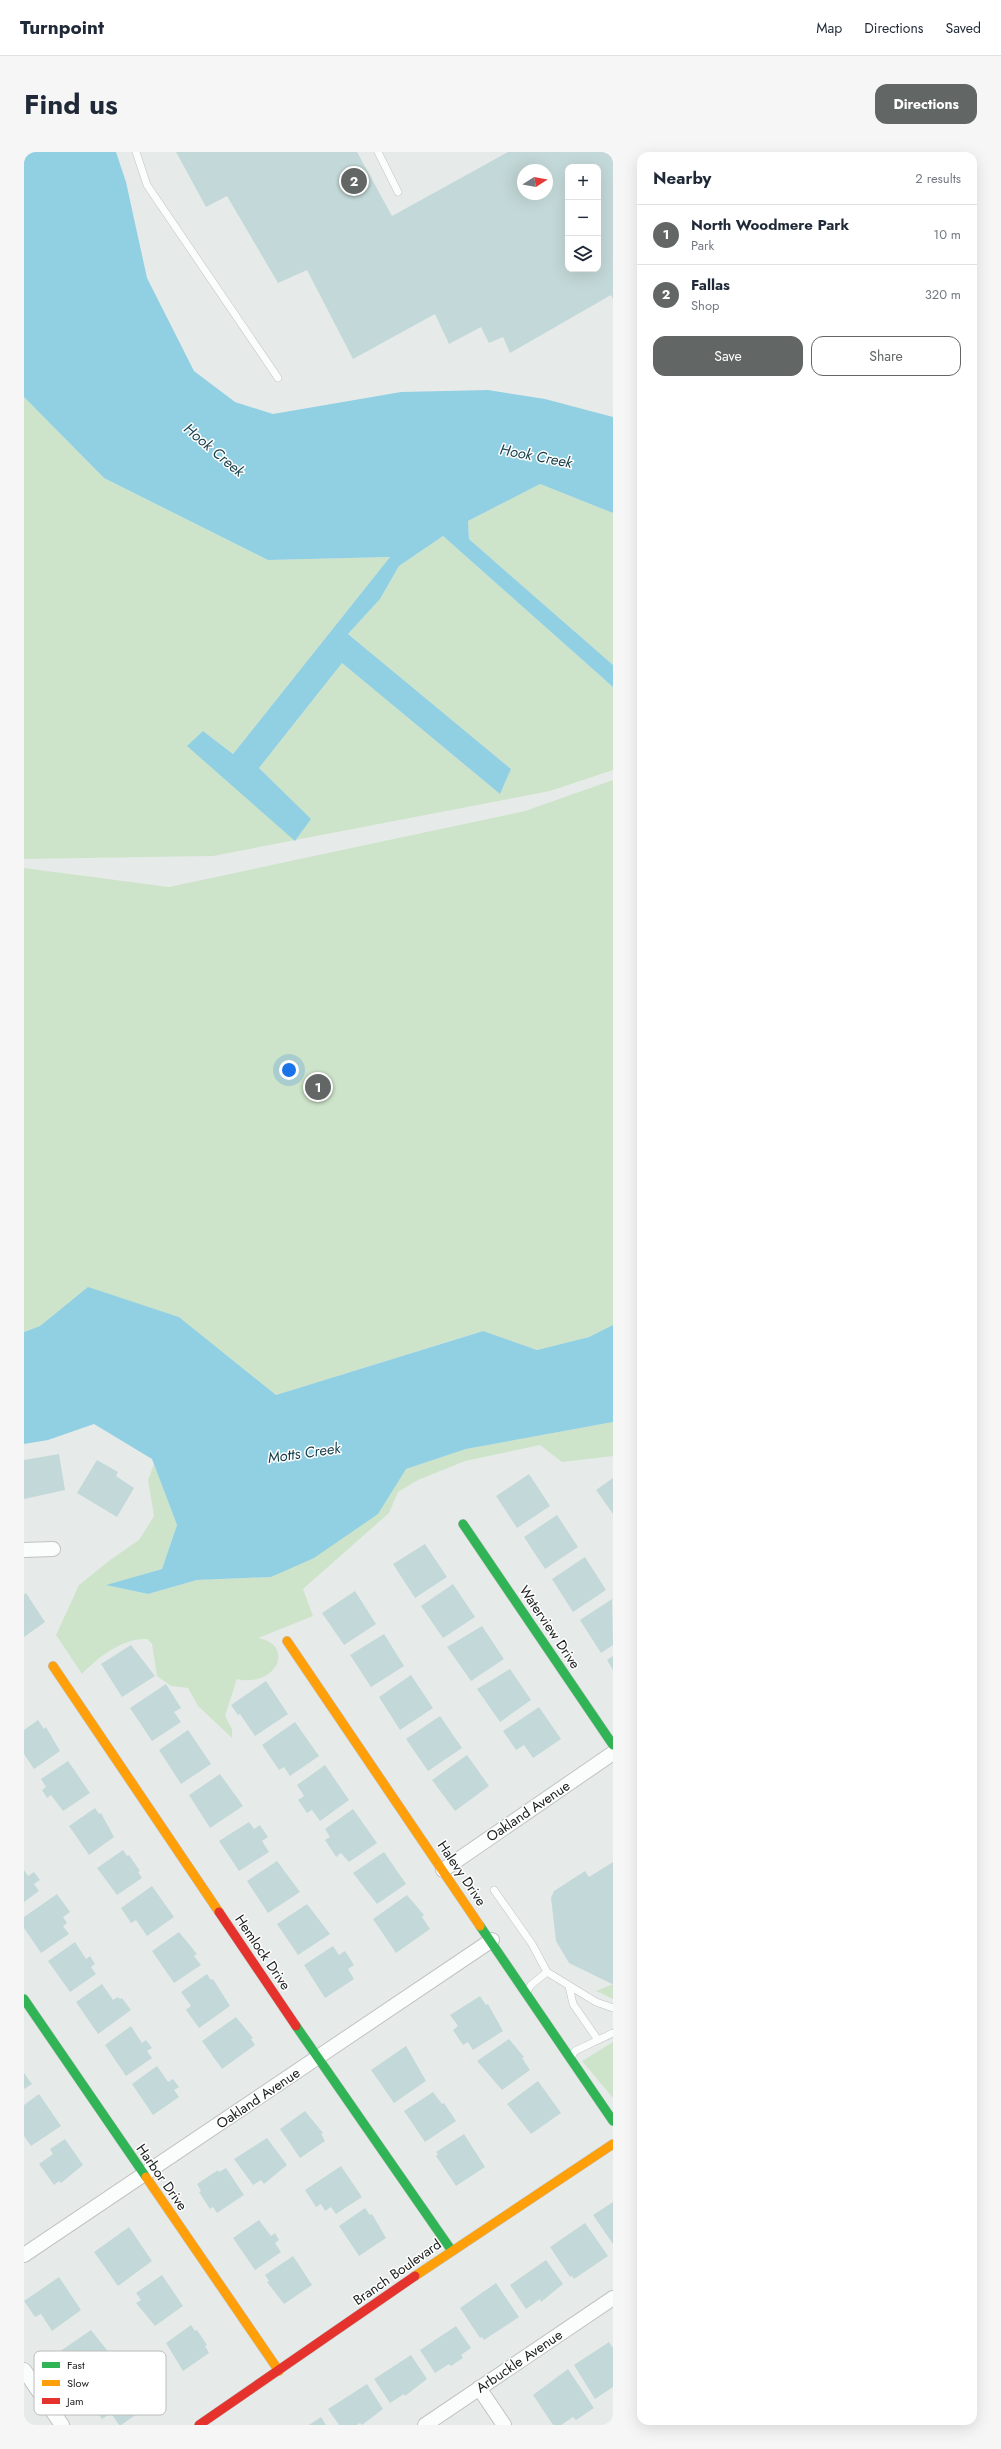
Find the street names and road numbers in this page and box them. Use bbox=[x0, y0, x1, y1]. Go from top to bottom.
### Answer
street label: Waterview Drive bbox=[515, 1581, 585, 1673]
street label: Oakland Avenue bbox=[482, 1776, 574, 1846]
street label: Halevy Drive bbox=[433, 1836, 491, 1910]
street label: Hemlock Drive bbox=[230, 1910, 296, 1994]
street label: Oakland Avenue bbox=[212, 2063, 304, 2133]
street label: Harbor Drive bbox=[132, 2140, 192, 2214]
street label: Branch Boulevard bbox=[349, 2234, 445, 2310]
street label: Arbuckle Avenue bbox=[472, 2325, 566, 2397]

